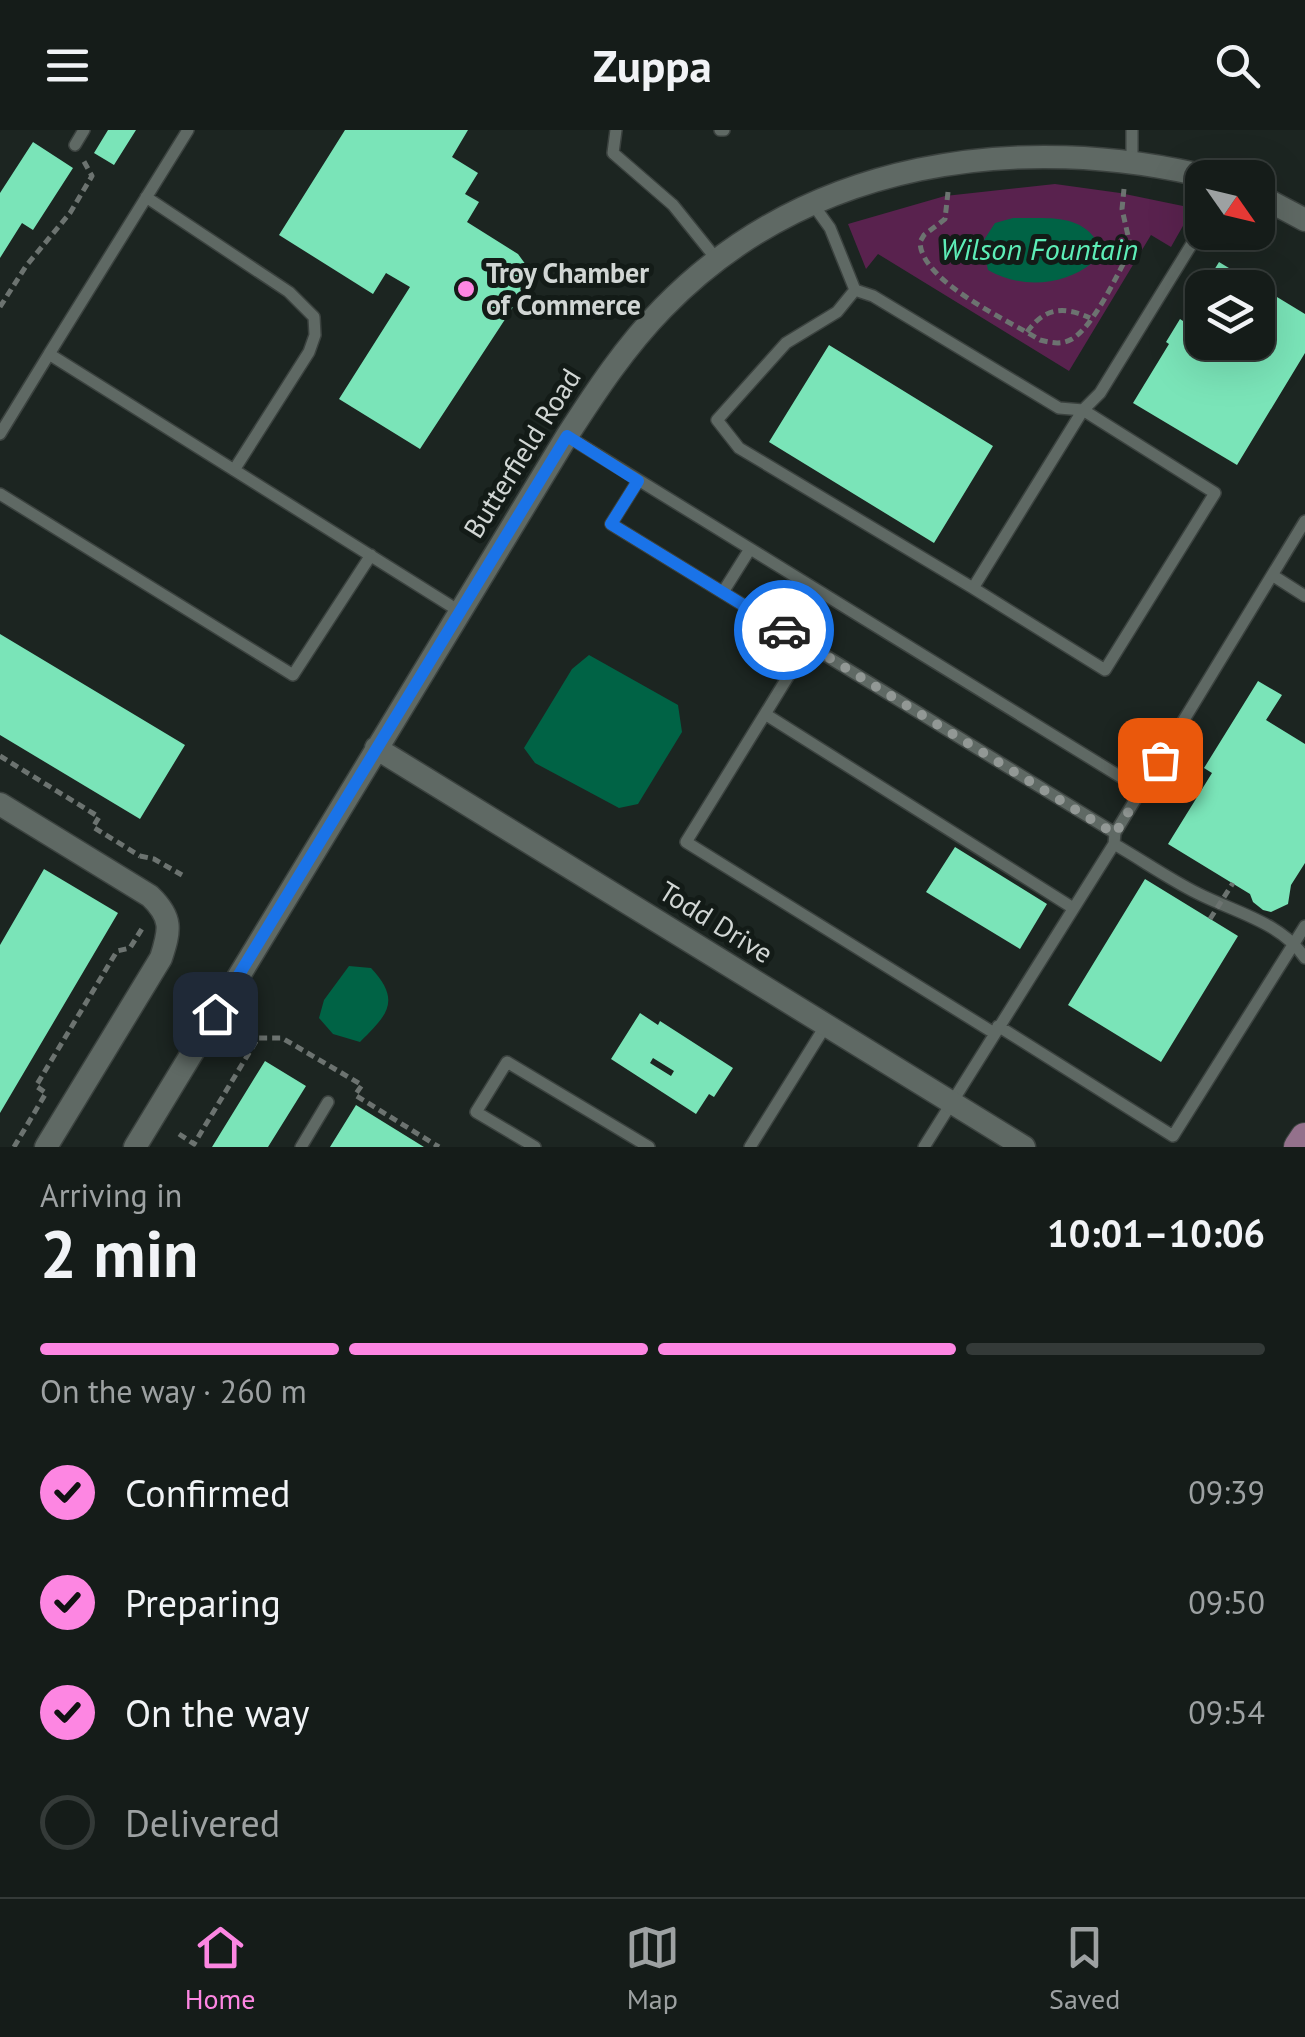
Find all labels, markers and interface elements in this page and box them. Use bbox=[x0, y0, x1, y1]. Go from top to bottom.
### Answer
text: Zuppa bbox=[593, 36, 712, 94]
icon: menu bbox=[40, 38, 95, 93]
icon: search bbox=[1210, 38, 1265, 93]
north arrow bbox=[1185, 160, 1275, 250]
map controls bbox=[1185, 160, 1275, 360]
water label: Wilson Fountain bbox=[940, 229, 1138, 268]
place label: Troy Chamber of Commerce bbox=[486, 254, 649, 323]
button: layers bbox=[1185, 270, 1275, 360]
marker: Troy Chamber of Commerce bbox=[455, 278, 477, 300]
street label: Butterfield Road bbox=[455, 361, 588, 544]
courier bbox=[734, 580, 834, 680]
icon: car bbox=[757, 603, 812, 658]
pin bbox=[1118, 718, 1203, 803]
icon: bag bbox=[1133, 733, 1188, 788]
street label: Todd Drive bbox=[652, 872, 780, 971]
pin bbox=[173, 972, 258, 1057]
icon: home bbox=[188, 987, 243, 1042]
text: Arriving in bbox=[40, 1174, 182, 1216]
text: 10:01–10:06 bbox=[1047, 1208, 1265, 1257]
text: 2 min bbox=[40, 1211, 199, 1295]
text: On the way · 260 m bbox=[40, 1370, 307, 1412]
icon: check bbox=[40, 1465, 95, 1520]
text: Confirmed bbox=[125, 1468, 291, 1517]
text: 09:39 bbox=[1188, 1471, 1265, 1513]
icon: check bbox=[40, 1575, 95, 1630]
text: Preparing bbox=[125, 1578, 281, 1627]
text: 09:50 bbox=[1188, 1581, 1265, 1623]
icon: check bbox=[40, 1685, 95, 1740]
text: On the way bbox=[125, 1688, 310, 1737]
text: 09:54 bbox=[1188, 1691, 1265, 1733]
text: Delivered bbox=[125, 1798, 280, 1847]
tab: Home bbox=[185, 1920, 255, 2017]
tab: Map bbox=[625, 1920, 680, 2017]
tab: Saved bbox=[1049, 1920, 1120, 2017]

